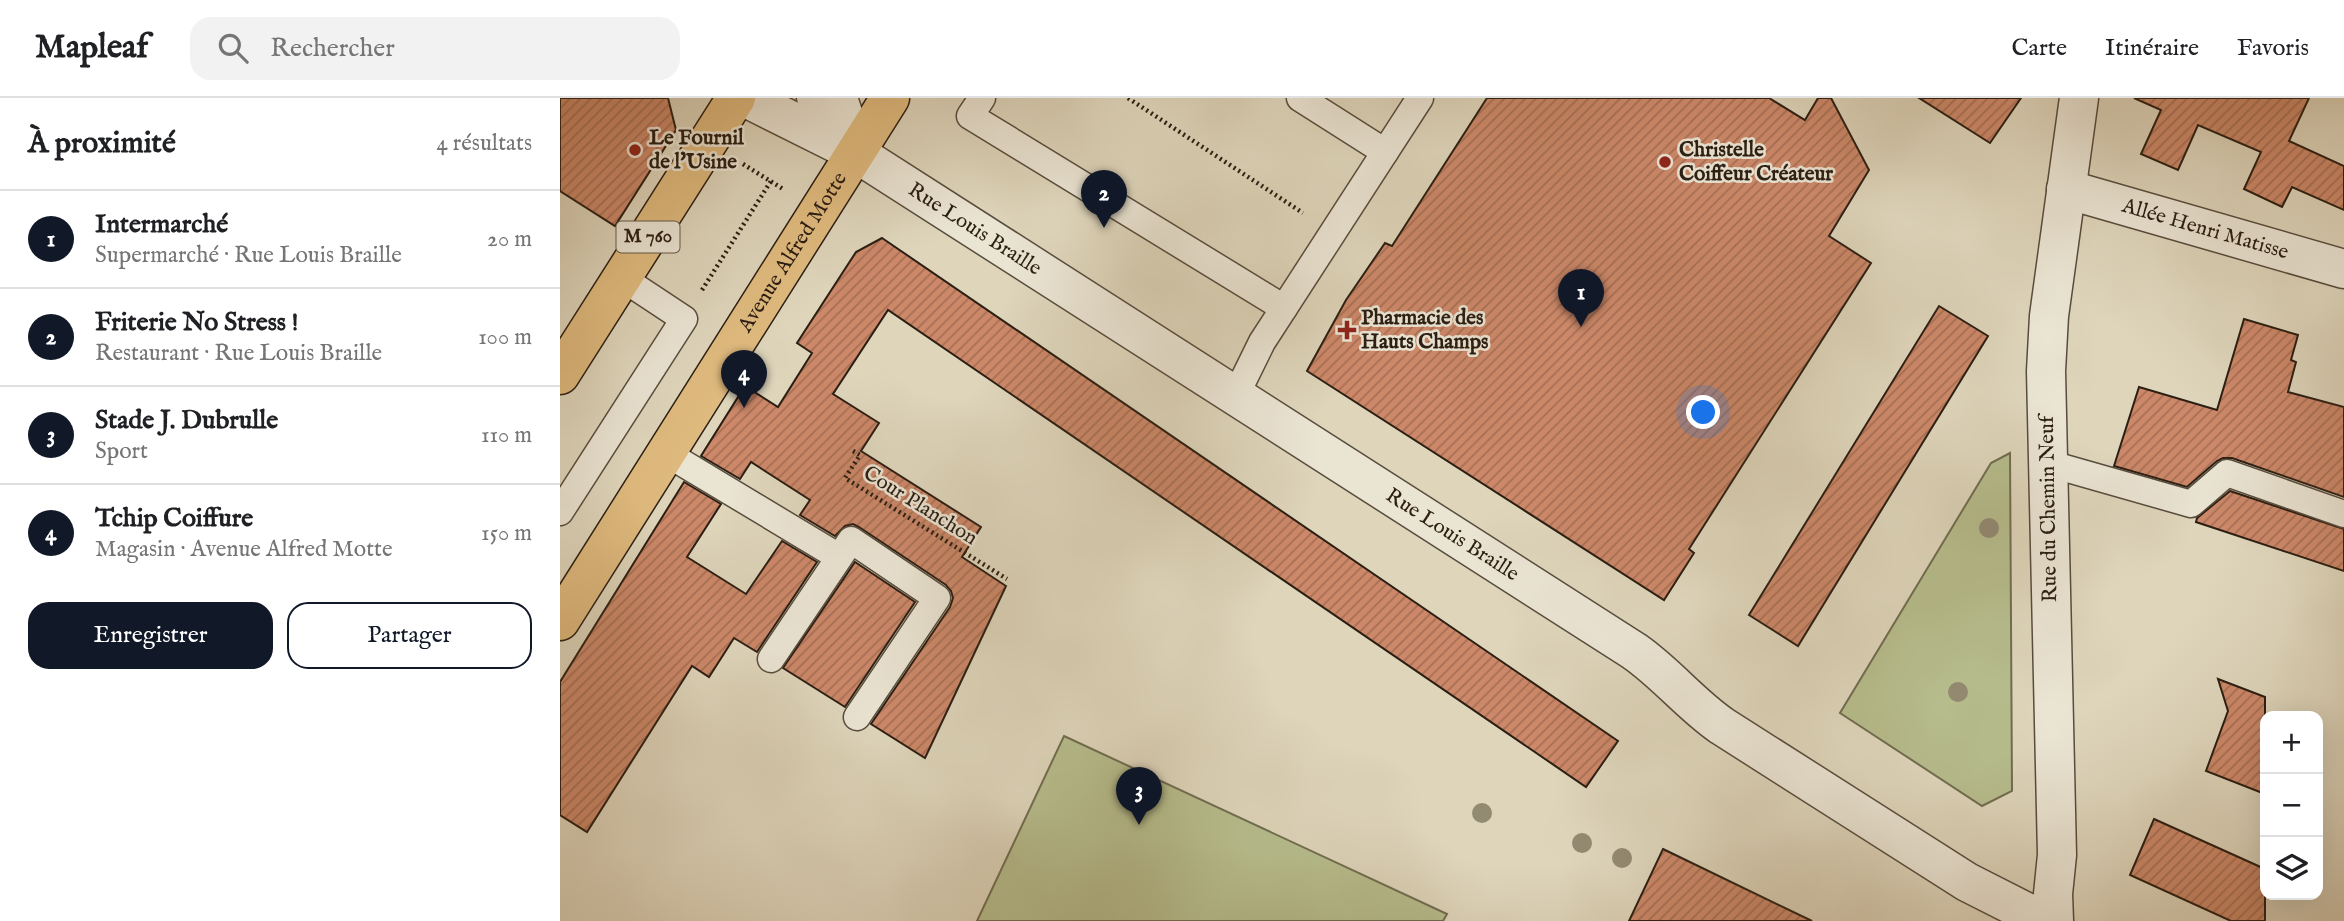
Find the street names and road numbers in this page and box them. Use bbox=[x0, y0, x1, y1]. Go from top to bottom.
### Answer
street label: Avenue Alfred Motte bbox=[731, 167, 853, 338]
street label: Rue Louis Braille bbox=[903, 176, 1047, 282]
street label: Allée Henri Matisse bbox=[2118, 192, 2292, 266]
road number: M 760 bbox=[616, 222, 679, 252]
street label: Rue du Chemin Neuf bbox=[2034, 412, 2064, 603]
street label: Cour Planchon bbox=[858, 460, 982, 552]
street label: Rue Louis Braille bbox=[1380, 482, 1524, 588]

